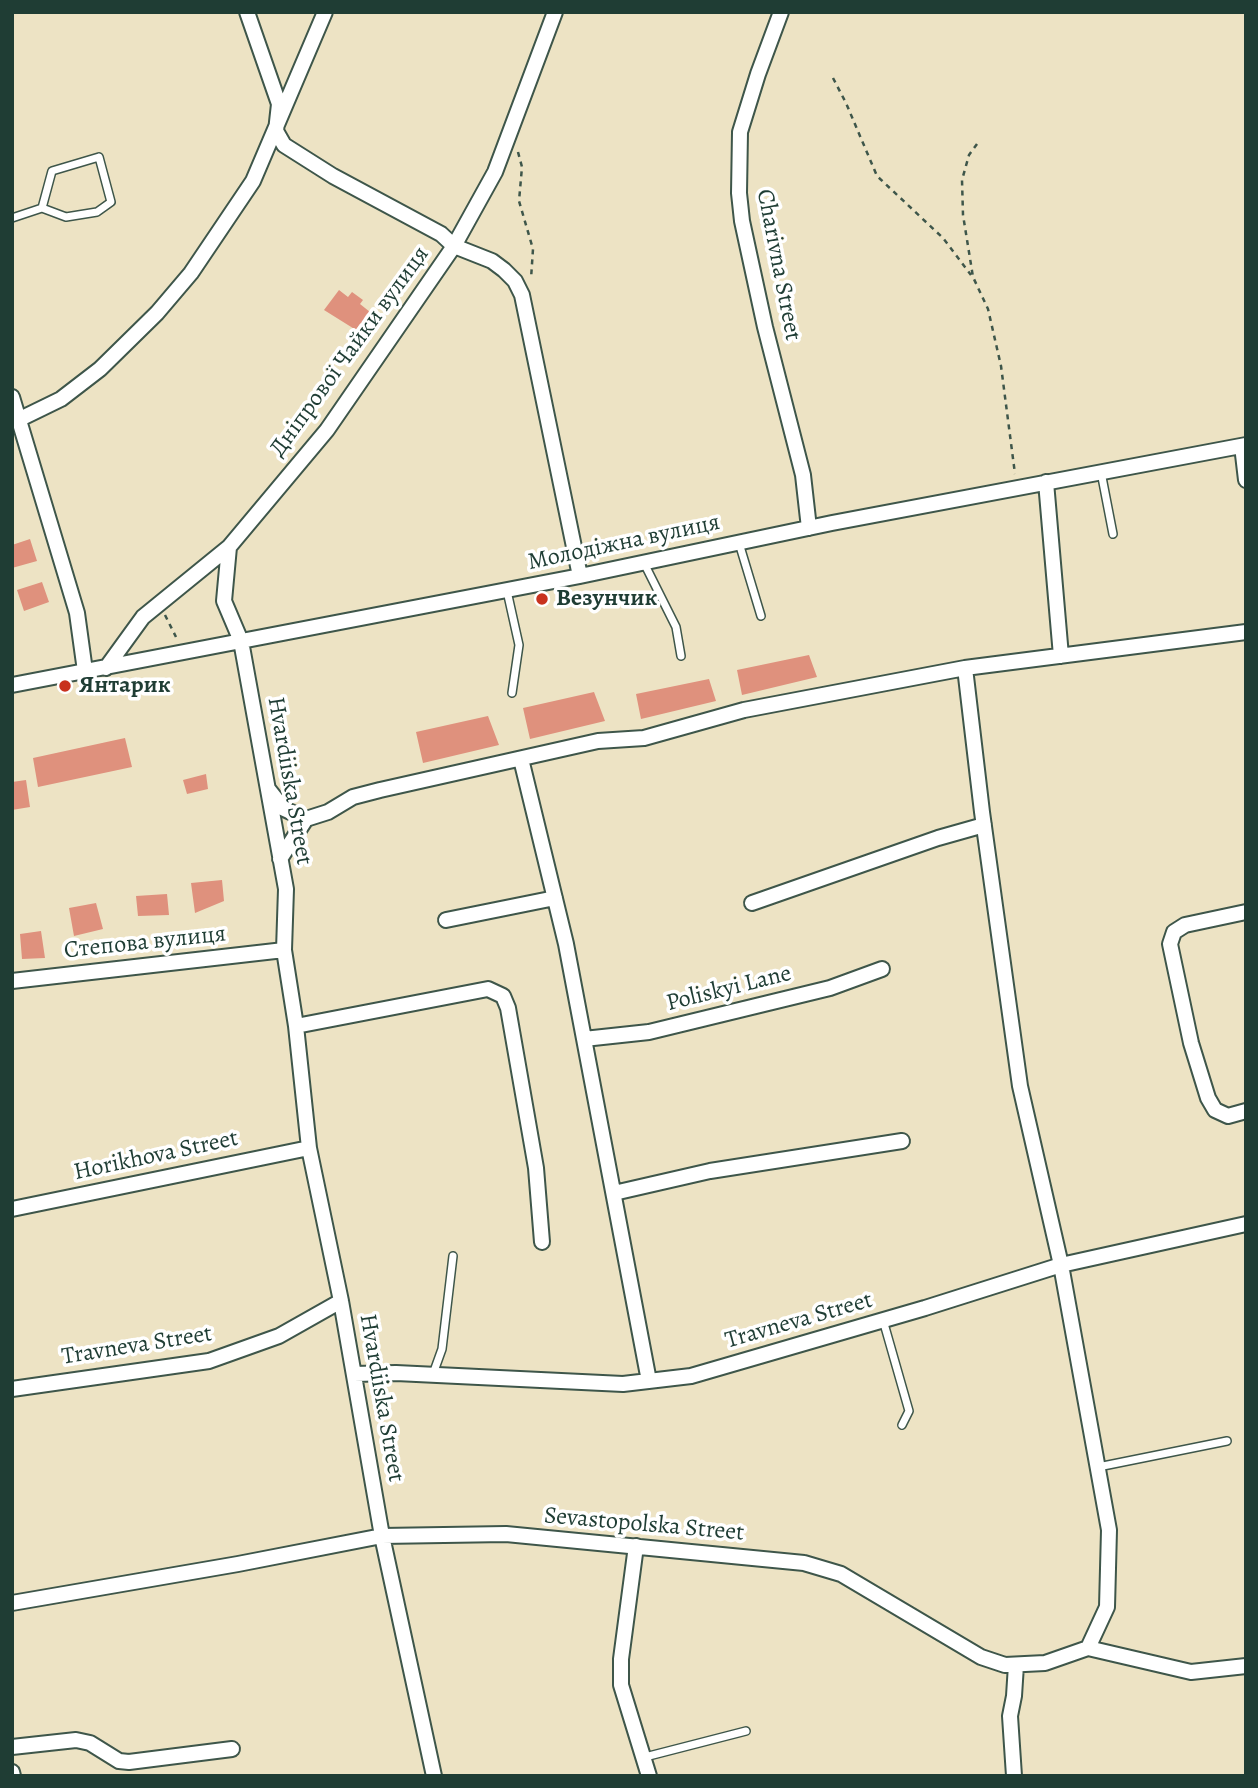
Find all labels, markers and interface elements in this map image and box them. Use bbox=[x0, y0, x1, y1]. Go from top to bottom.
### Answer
street label: Charivna Street bbox=[749, 187, 807, 343]
street label: Дніпрової Чайки вулиця bbox=[264, 241, 436, 463]
street label: Молодіжна вулиця bbox=[525, 509, 723, 577]
place label: Везунчик bbox=[556, 585, 657, 613]
marker: Везунчик bbox=[534, 591, 550, 607]
place label: Янтарик bbox=[79, 672, 171, 700]
marker: Янтарик bbox=[57, 678, 73, 694]
street label: Hvardiiska Street bbox=[260, 695, 318, 867]
street label: Степова вулиця bbox=[63, 920, 227, 966]
street label: Poliskyi Lane bbox=[664, 960, 794, 1018]
street label: Horikhova Street bbox=[71, 1125, 241, 1187]
street label: Travneva Street bbox=[722, 1286, 876, 1356]
street label: Hvardiiska Street bbox=[352, 1312, 410, 1484]
street label: Travneva Street bbox=[60, 1320, 214, 1372]
street label: Sevastopolska Street bbox=[543, 1502, 745, 1548]

